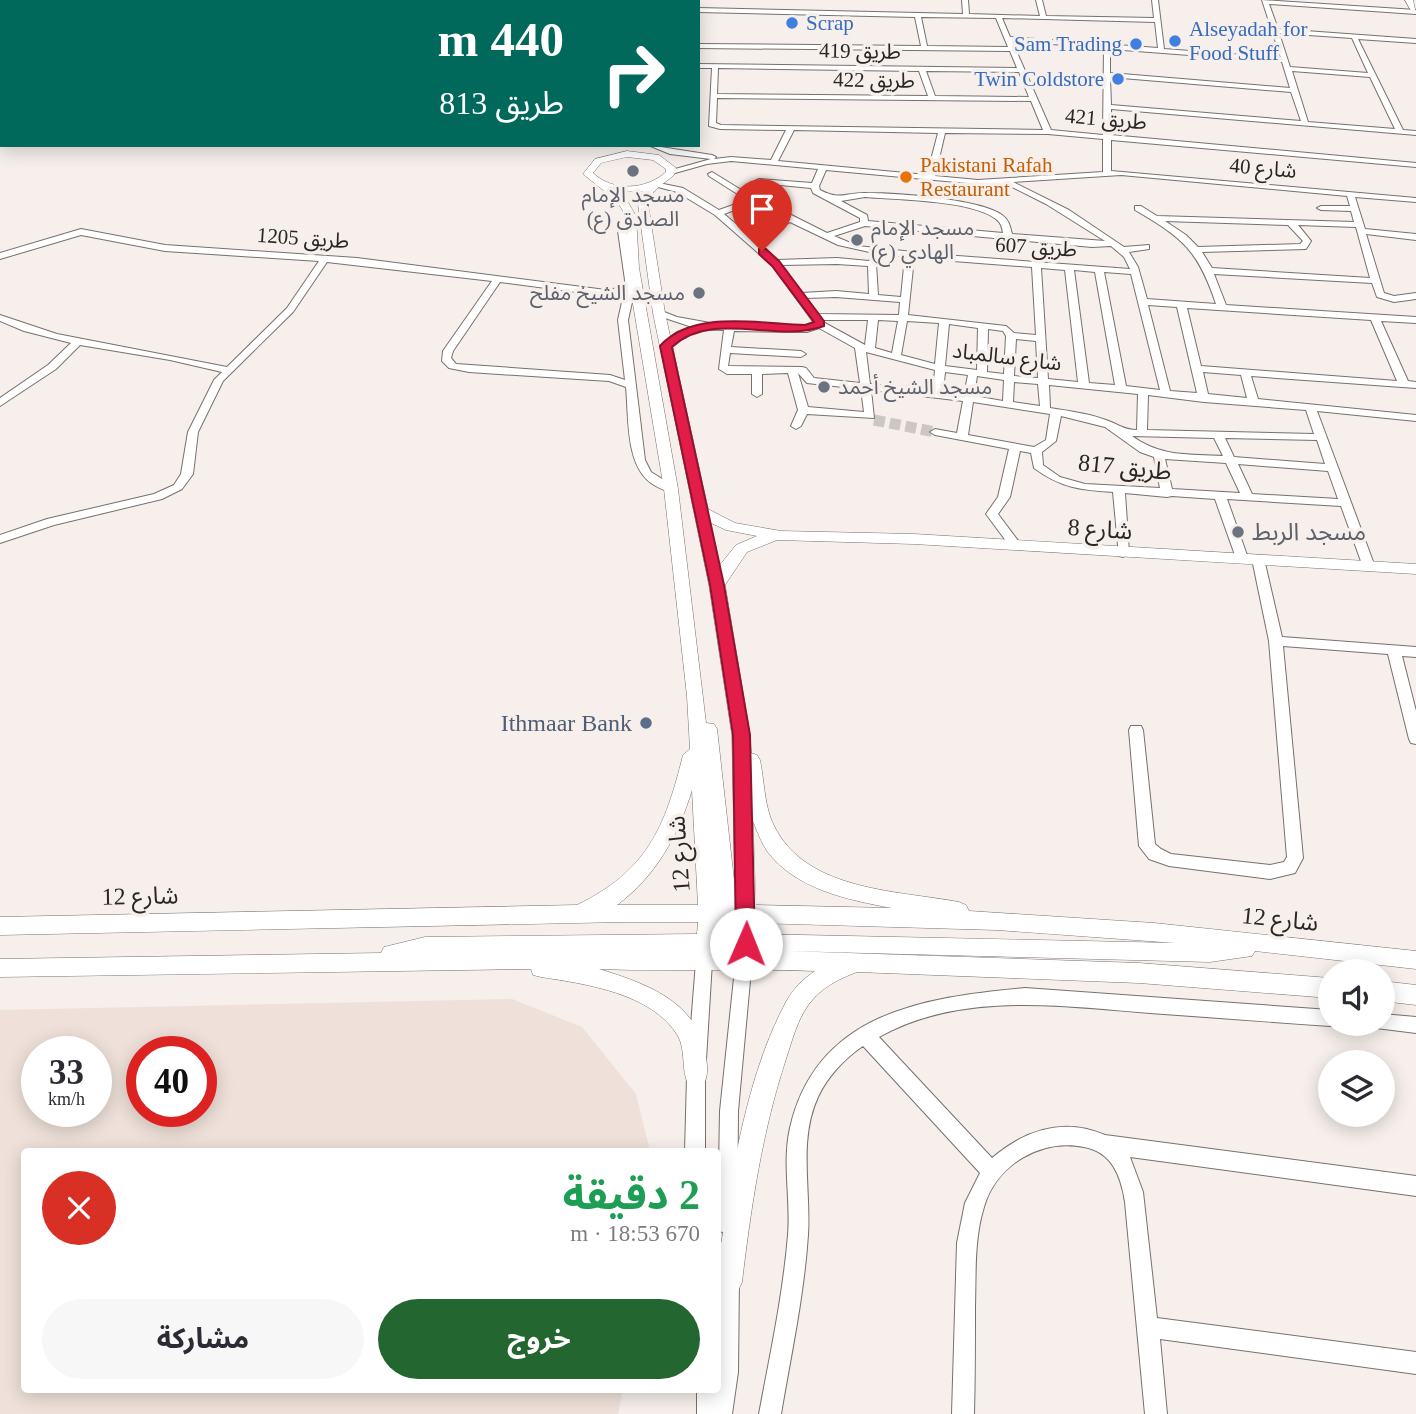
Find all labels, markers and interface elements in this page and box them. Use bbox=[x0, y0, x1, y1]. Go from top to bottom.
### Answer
place label: Scrap bbox=[806, 11, 854, 35]
text: 440 m bbox=[437, 12, 564, 67]
marker: Scrap bbox=[784, 15, 800, 31]
place label: Alseyadah for Food Stuff bbox=[1189, 17, 1307, 65]
icon: right bbox=[588, 28, 679, 119]
place label: Sam Trading bbox=[1014, 32, 1122, 56]
marker: Alseyadah for Food Stuff bbox=[1167, 33, 1183, 49]
marker: Sam Trading bbox=[1128, 36, 1144, 52]
street label: طريق 419 bbox=[819, 38, 901, 65]
street label: طريق 422 bbox=[833, 67, 915, 94]
place label: Twin Coldstore bbox=[974, 67, 1104, 91]
marker: Twin Coldstore bbox=[1110, 71, 1126, 87]
text: طريق 813 bbox=[439, 85, 564, 121]
street label: طريق 421 bbox=[1064, 103, 1148, 136]
place label: Pakistani Rafah Restaurant bbox=[920, 153, 1053, 201]
street label: شارع 40 bbox=[1228, 153, 1298, 186]
marker: مسجد الإمام الصادق (ع) bbox=[625, 163, 641, 179]
marker: Pakistani Rafah Restaurant bbox=[898, 169, 914, 185]
pin bbox=[732, 179, 792, 251]
place label: مسجد الإمام الصادق (ع) bbox=[581, 183, 685, 234]
icon: arrive bbox=[743, 190, 781, 228]
place label: مسجد الإمام الهادي (ع) bbox=[871, 216, 974, 268]
street label: طريق 1205 bbox=[256, 223, 350, 254]
marker: مسجد الإمام الهادي (ع) bbox=[849, 232, 865, 248]
street label: طريق 607 bbox=[994, 232, 1078, 263]
place label: مسجد الشيخ مفلح bbox=[530, 281, 685, 308]
marker: مسجد الشيخ مفلح bbox=[691, 285, 707, 301]
street label: شارع سالمباد bbox=[951, 338, 1063, 379]
place label: مسجد الشيخ أحمد bbox=[838, 374, 992, 402]
marker: مسجد الشيخ أحمد bbox=[816, 379, 832, 395]
street label: طريق 817 bbox=[1077, 449, 1173, 487]
street label: شارع 8 bbox=[1067, 514, 1133, 548]
place label: مسجد الربط bbox=[1252, 519, 1366, 546]
marker: مسجد الربط bbox=[1230, 524, 1246, 540]
place label: Ithmaar Bank bbox=[501, 710, 632, 736]
marker: Ithmaar Bank bbox=[638, 715, 654, 731]
street label: شارع 12 bbox=[663, 815, 699, 893]
street label: شارع 12 bbox=[101, 882, 179, 914]
street label: شارع 12 bbox=[1240, 902, 1320, 940]
position arrow bbox=[709, 907, 783, 981]
map controls bbox=[1318, 959, 1395, 1127]
button: sound bbox=[1318, 959, 1395, 1036]
speed limit sign: 40 bbox=[126, 1036, 217, 1127]
button: layers bbox=[1318, 1050, 1395, 1127]
text: 33 bbox=[49, 1053, 84, 1092]
text: km/h bbox=[48, 1089, 85, 1109]
button: close bbox=[42, 1171, 116, 1245]
text: 2 دقيقة bbox=[563, 1172, 700, 1218]
text: 670 m · 18:53 bbox=[570, 1221, 700, 1246]
button: مشاركة bbox=[42, 1299, 364, 1379]
button: خروج bbox=[378, 1299, 700, 1379]

